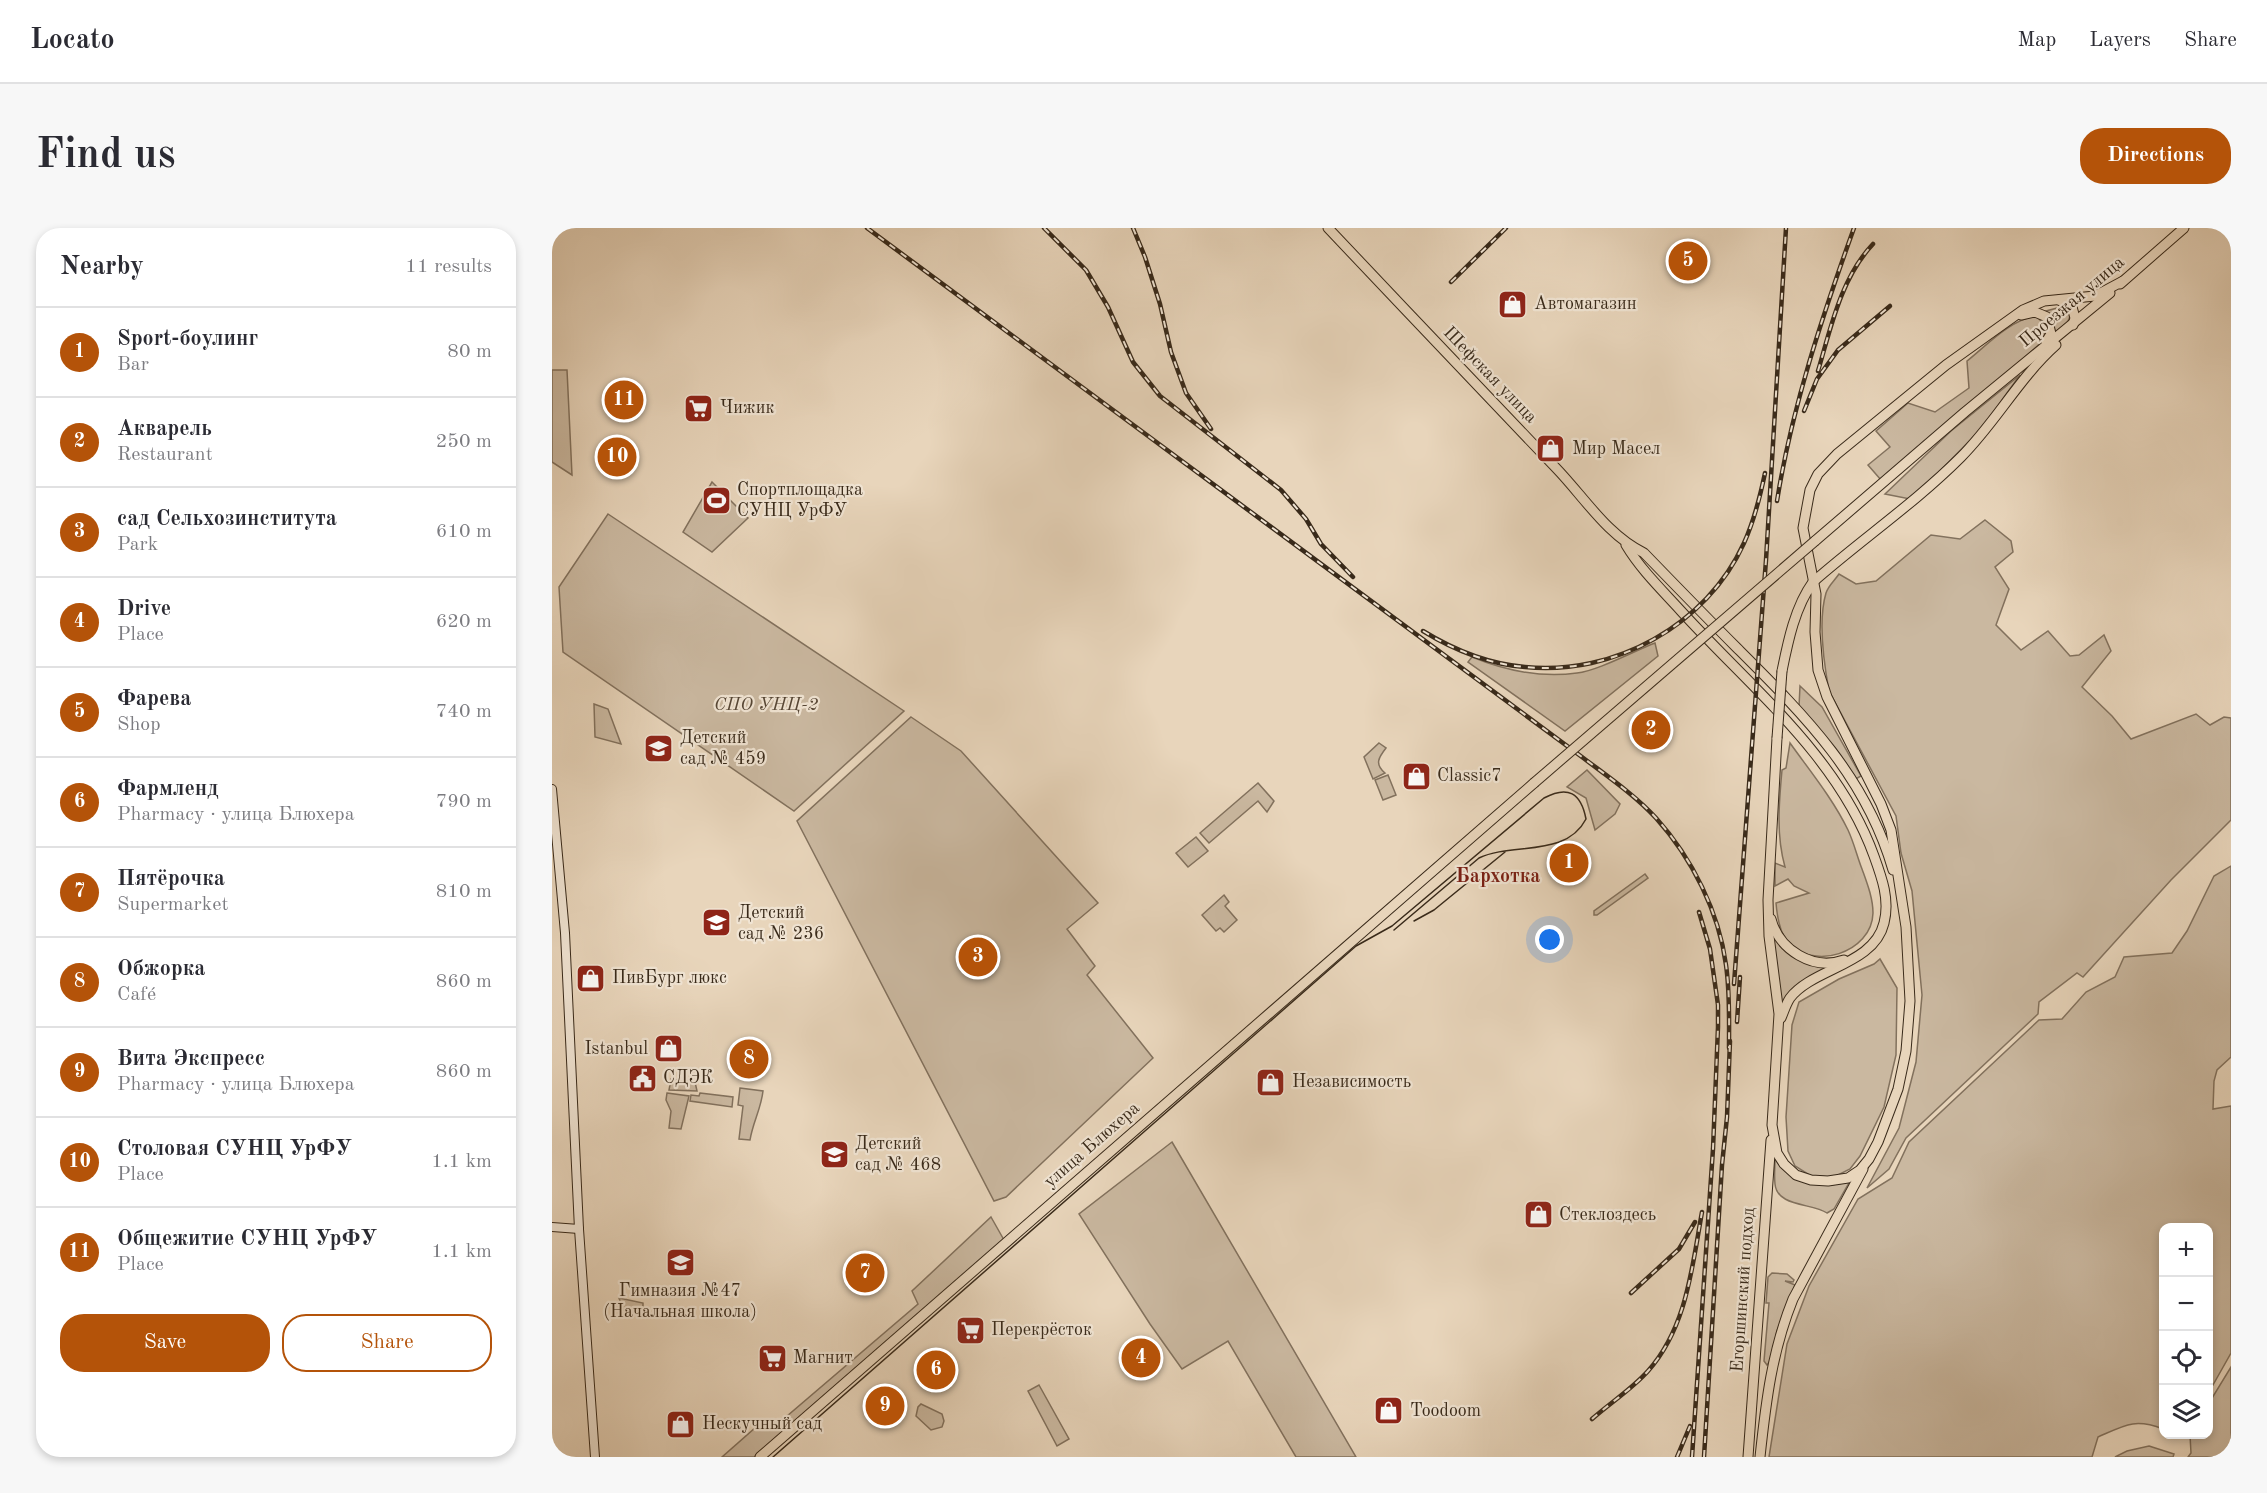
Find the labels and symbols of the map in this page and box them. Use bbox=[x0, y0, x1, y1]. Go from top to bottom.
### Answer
pin: 5 bbox=[1668, 238, 1708, 284]
street label: Проезжая улица bbox=[2016, 253, 2128, 351]
shop icon: Автомагазин bbox=[1497, 288, 1529, 320]
place label: Автомагазин bbox=[1534, 295, 1637, 313]
street label: Шефская улица bbox=[1439, 323, 1540, 427]
pin: 11 bbox=[604, 378, 644, 423]
supermarket icon: Чижик bbox=[683, 392, 715, 424]
place label: Чижик bbox=[720, 399, 775, 417]
shop icon: Мир Масел bbox=[1535, 433, 1567, 465]
pin: 10 bbox=[598, 434, 636, 480]
place label: Мир Масел bbox=[1572, 440, 1660, 458]
place label: Спортплощадка СУНЦ УрФУ bbox=[737, 481, 863, 520]
sports icon: Спортплощадка СУНЦ УрФУ bbox=[700, 484, 732, 516]
park label: СПО УНЦ-2 bbox=[714, 696, 819, 714]
pin: 2 bbox=[1632, 708, 1670, 752]
place label: Детский сад № 459 bbox=[680, 729, 766, 768]
school or university icon: Детский сад № 459 bbox=[643, 732, 675, 764]
shop icon: Classic7 bbox=[1400, 760, 1432, 792]
place label: Classic7 bbox=[1437, 767, 1502, 785]
pin: 1 bbox=[1550, 840, 1588, 886]
district label: Бархотка bbox=[1456, 867, 1540, 887]
place label: Детский сад № 236 bbox=[738, 904, 824, 943]
school or university icon: Детский сад № 236 bbox=[701, 907, 733, 939]
your location bbox=[1535, 925, 1564, 954]
pin: 3 bbox=[958, 934, 998, 980]
shop icon: ПивБург люкс bbox=[575, 962, 607, 994]
place label: ПивБург люкс bbox=[612, 969, 727, 987]
shop icon: Istanbul bbox=[653, 1033, 685, 1065]
pin: 8 bbox=[730, 1036, 768, 1082]
place label: Istanbul bbox=[584, 1040, 648, 1058]
public building icon: СДЭК bbox=[626, 1062, 658, 1094]
shop icon: Независимость bbox=[1255, 1066, 1287, 1098]
place label: СДЭК bbox=[663, 1069, 713, 1087]
place label: Независимость bbox=[1292, 1073, 1411, 1091]
street label: улица Блюхера bbox=[1041, 1099, 1143, 1191]
place label: Детский сад № 468 bbox=[855, 1135, 941, 1174]
school or university icon: Детский сад № 468 bbox=[818, 1138, 850, 1170]
shop icon: Стеклоздесь bbox=[1522, 1199, 1554, 1231]
place label: Стеклоздесь bbox=[1559, 1206, 1656, 1224]
street label: Егоршинский подход bbox=[1728, 1207, 1758, 1373]
school or university icon: Гимназия №47 (Начальная школа) bbox=[664, 1246, 696, 1278]
pin: 7 bbox=[846, 1250, 884, 1296]
place label: Гимназия №47 (Начальная школа) bbox=[603, 1282, 757, 1321]
supermarket icon: Перекрёсток bbox=[954, 1314, 986, 1346]
place label: Перекрёсток bbox=[991, 1321, 1092, 1339]
pin: 4 bbox=[1122, 1336, 1160, 1380]
supermarket icon: Магнит bbox=[756, 1342, 788, 1374]
pin: 6 bbox=[916, 1348, 956, 1392]
place label: Магнит bbox=[793, 1349, 853, 1367]
pin: 9 bbox=[866, 1384, 904, 1428]
shop icon: Toodoom bbox=[1373, 1395, 1405, 1427]
place label: Toodoom bbox=[1410, 1402, 1481, 1420]
shop icon: Нескучный сад bbox=[665, 1408, 697, 1440]
place label: Нескучный сад bbox=[702, 1415, 822, 1433]

